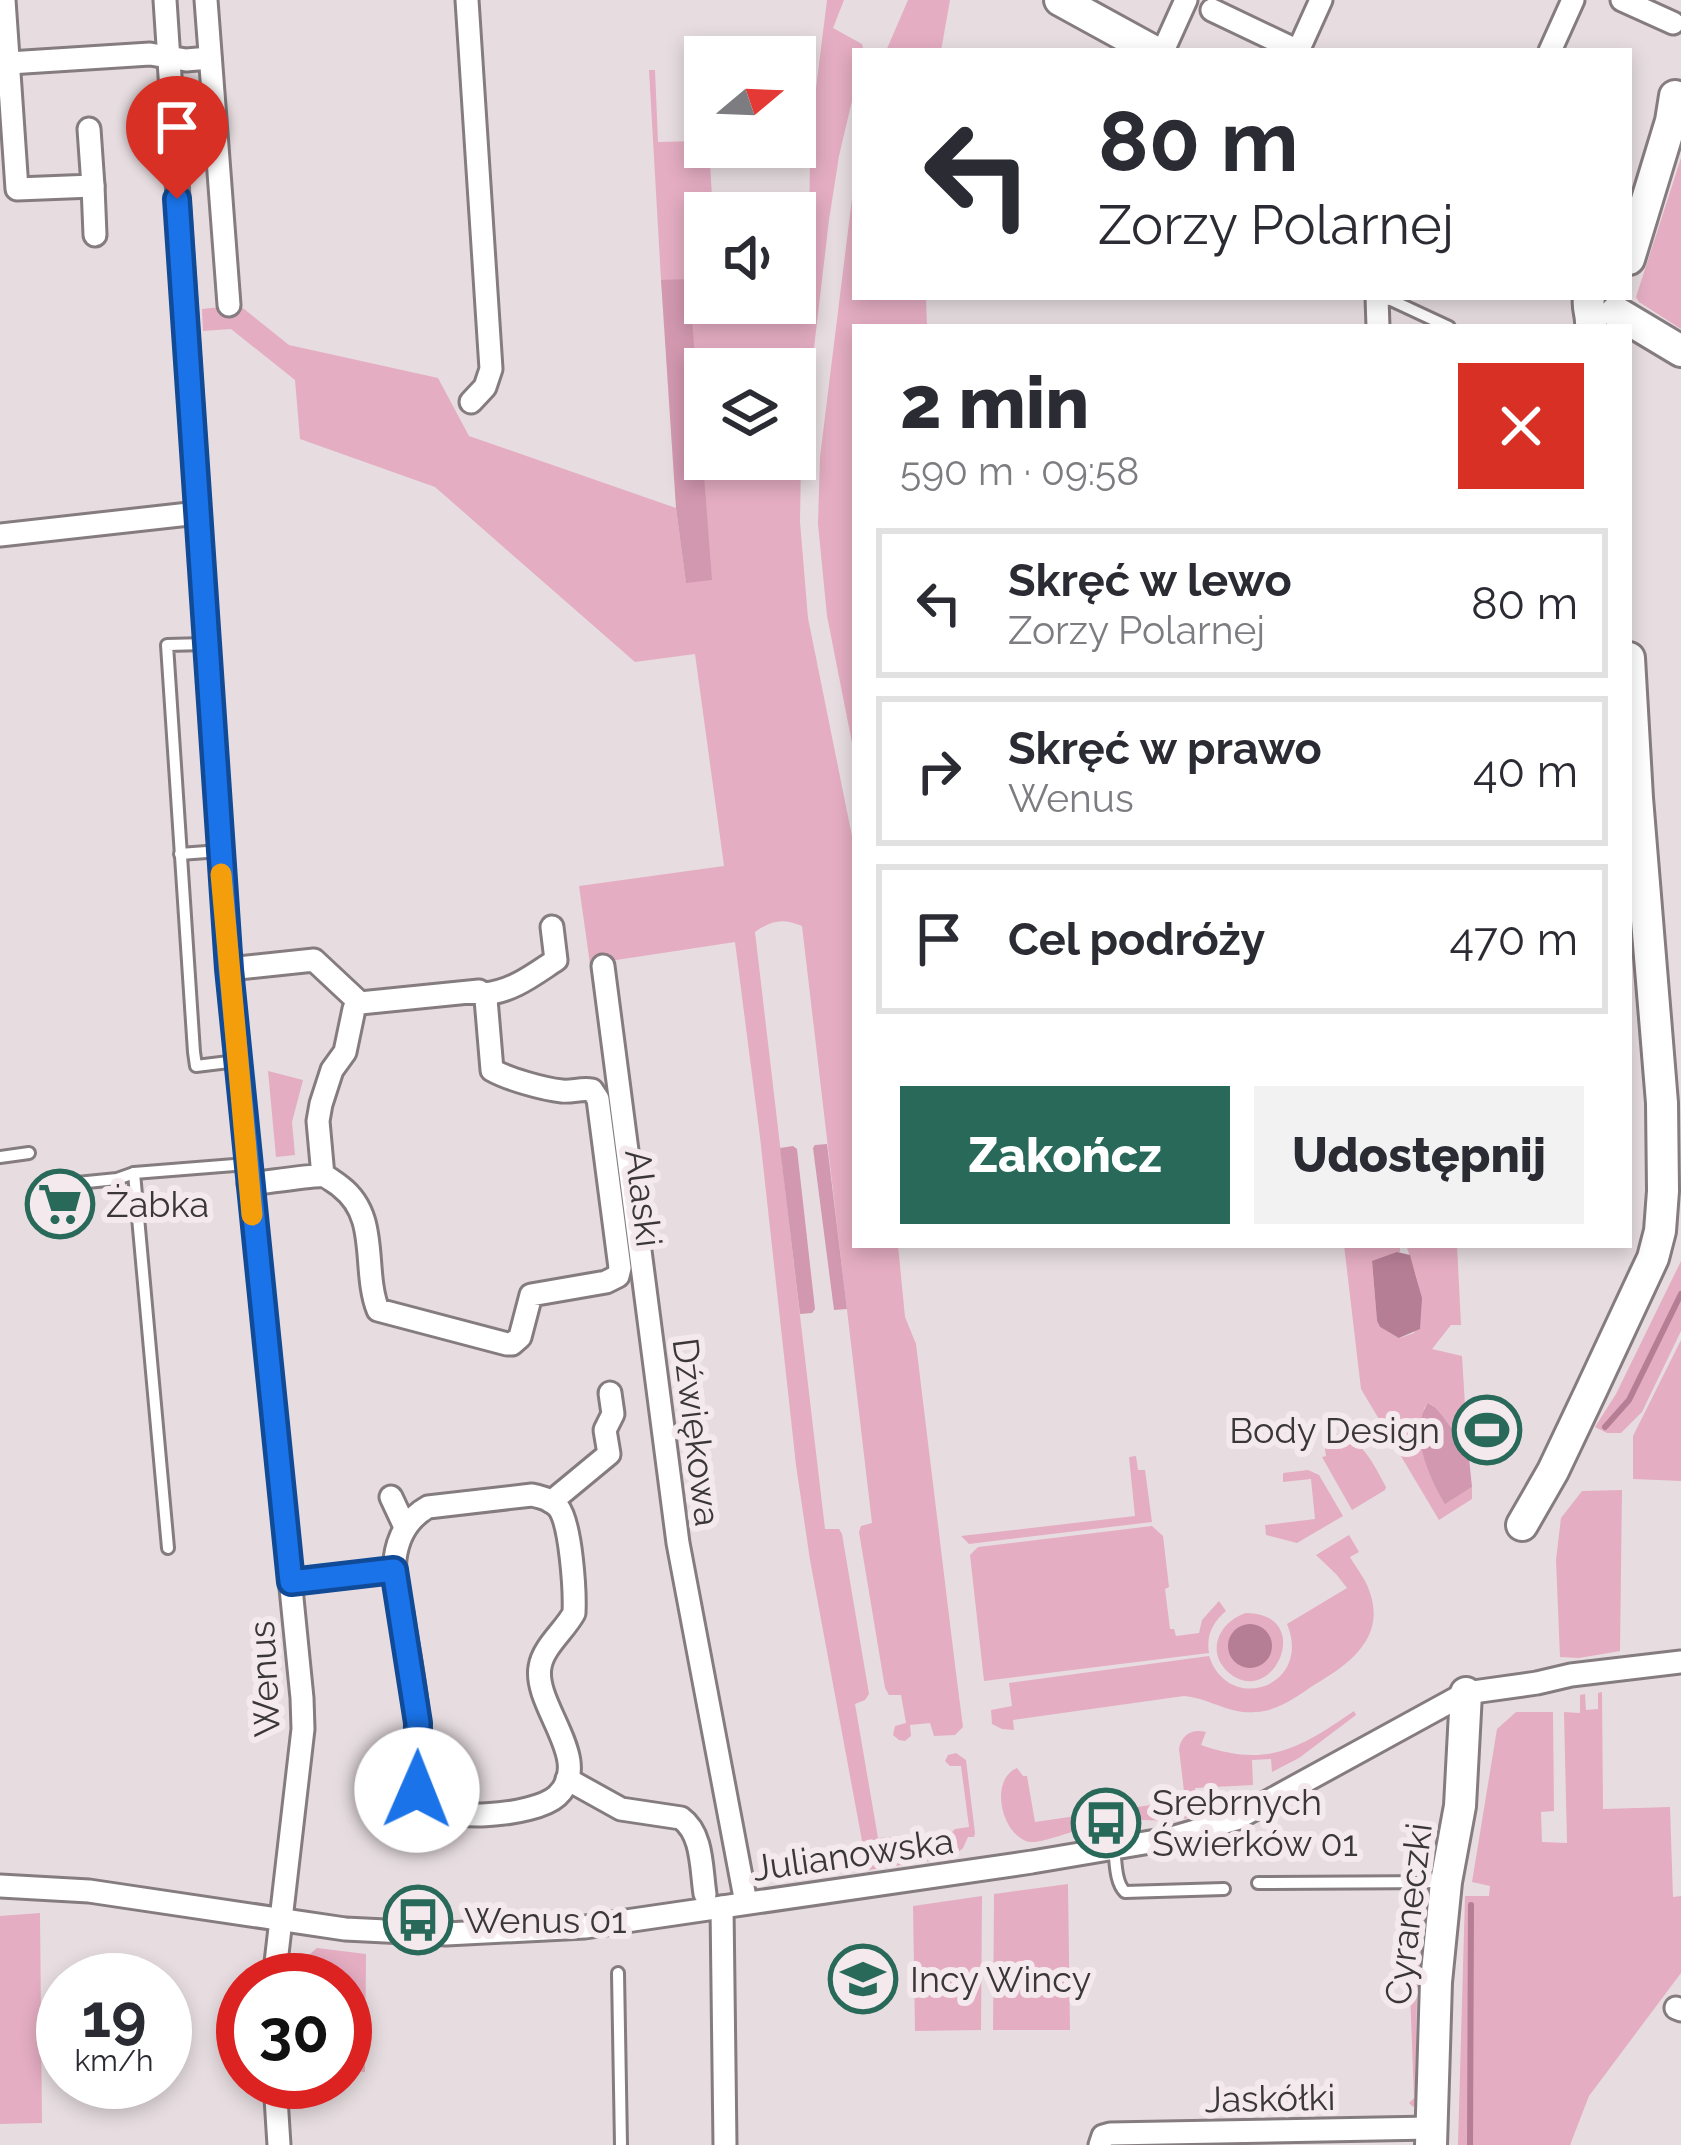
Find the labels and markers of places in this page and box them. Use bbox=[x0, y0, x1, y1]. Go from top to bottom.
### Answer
pin bbox=[126, 76, 228, 199]
supermarket icon: Żabka bbox=[25, 1169, 95, 1239]
place label: Żabka bbox=[106, 1183, 209, 1225]
sports icon: Body Design bbox=[1452, 1395, 1522, 1465]
place label: Body Design bbox=[1229, 1409, 1440, 1451]
place label: Srebrnych Świerków 01 bbox=[1152, 1781, 1358, 1864]
bus stop icon: Srebrnych Świerków 01 bbox=[1071, 1788, 1141, 1858]
bus stop icon: Wenus 01 bbox=[383, 1885, 453, 1955]
place label: Wenus 01 bbox=[464, 1899, 627, 1941]
school or university icon: Incy Wincy bbox=[828, 1944, 898, 2014]
place label: Incy Wincy bbox=[910, 1958, 1091, 2000]

